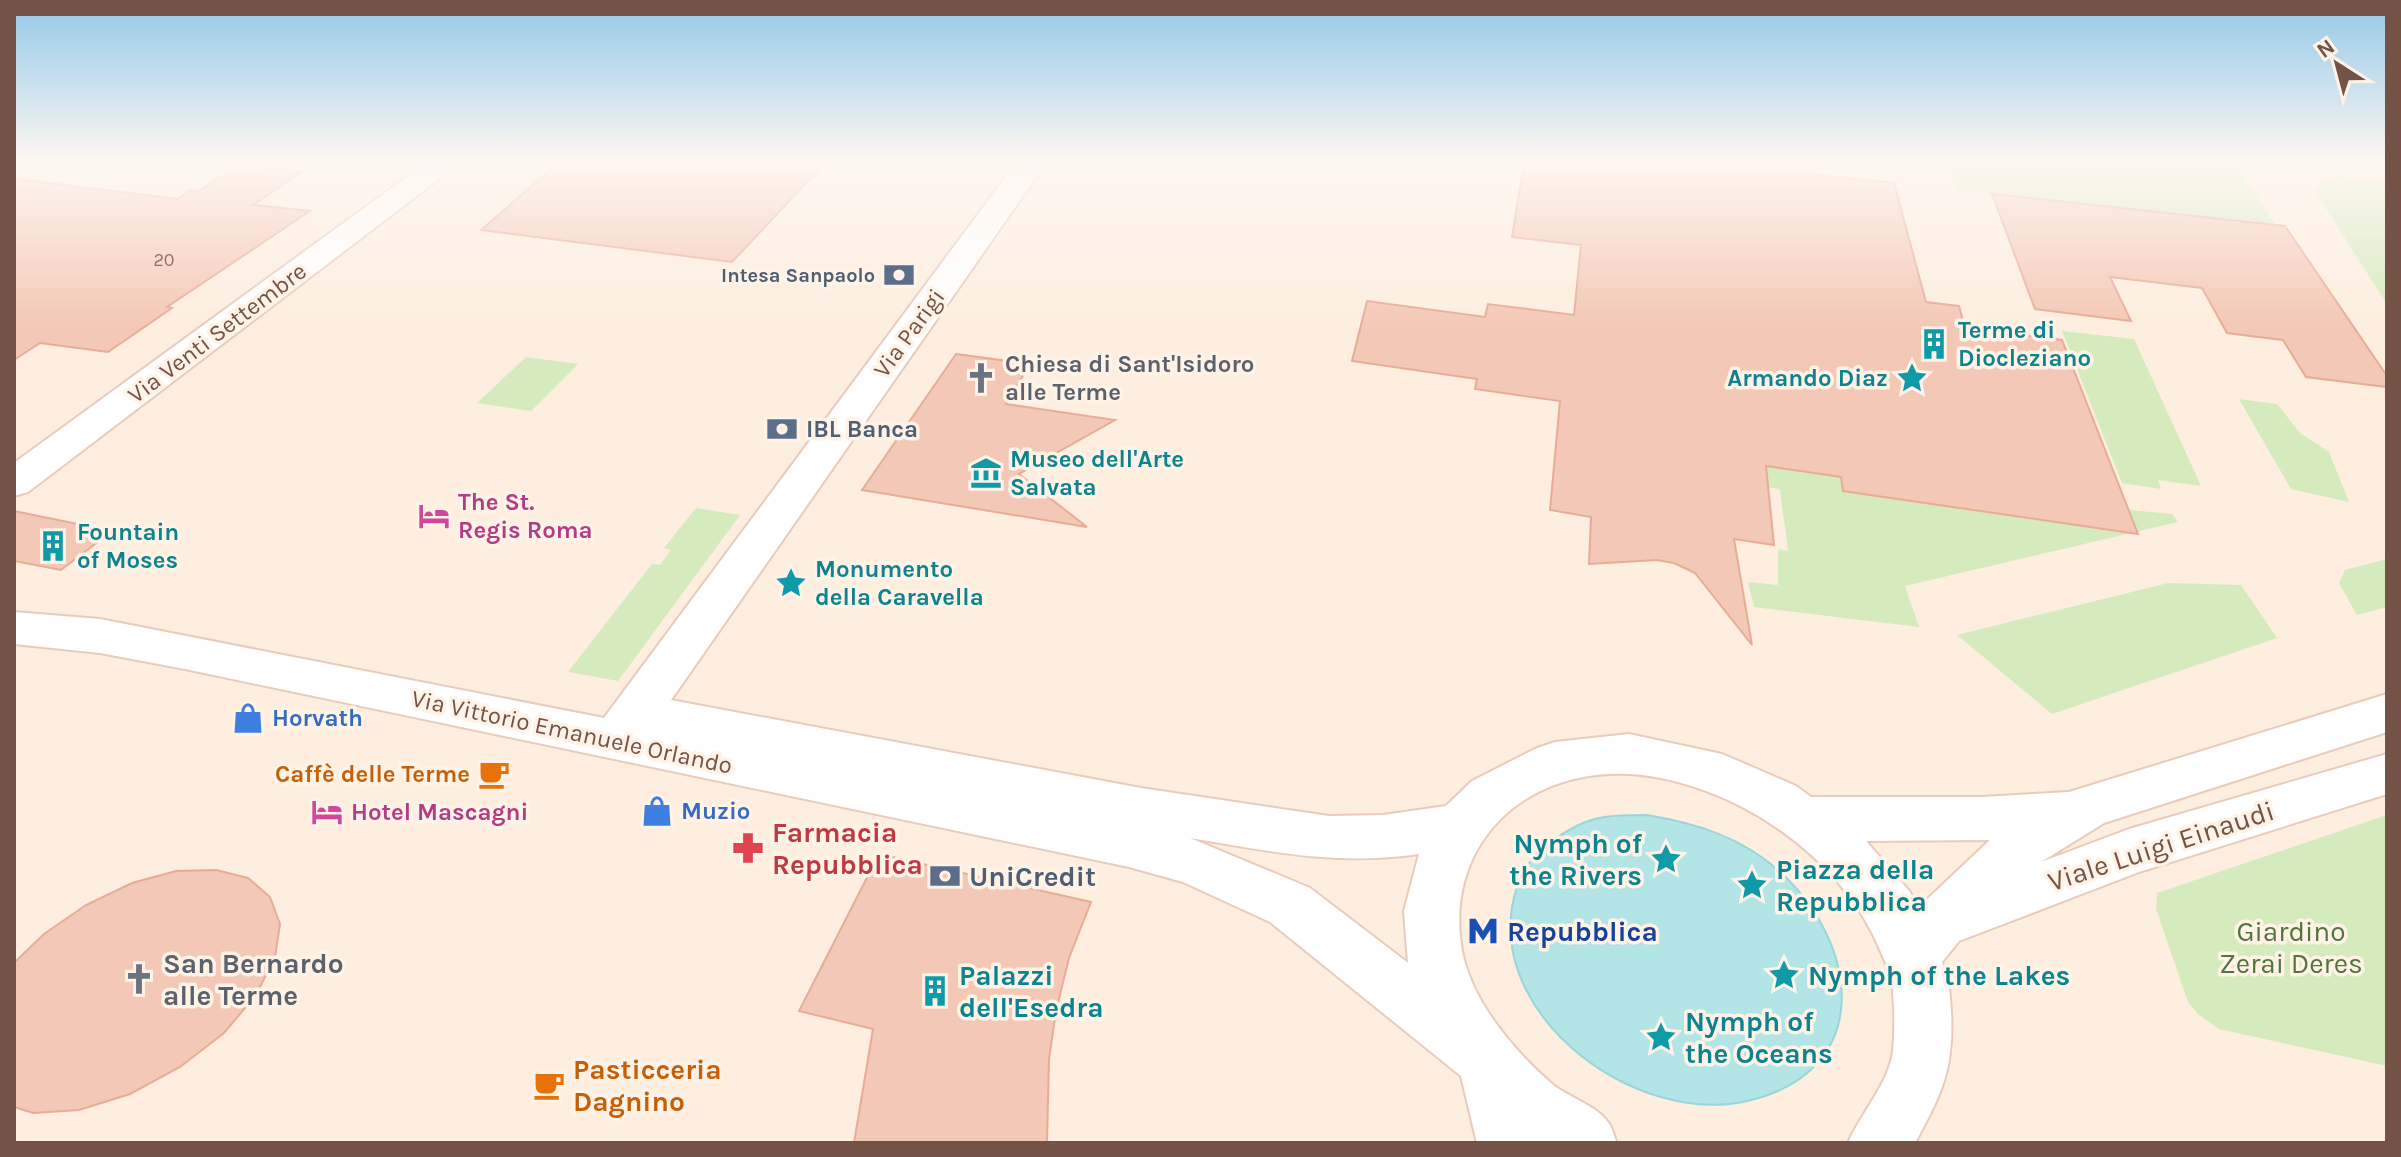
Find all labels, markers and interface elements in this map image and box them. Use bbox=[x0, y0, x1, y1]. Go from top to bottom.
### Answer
north arrow bbox=[2297, 24, 2377, 104]
text: N bbox=[2312, 33, 2340, 64]
house number: 20 bbox=[153, 249, 175, 271]
street label: Via Venti Settembre bbox=[122, 257, 312, 409]
bank icon: Intesa Sanpaolo bbox=[882, 258, 916, 292]
place label: Intesa Sanpaolo bbox=[721, 264, 875, 287]
street label: Via Parigi bbox=[868, 283, 950, 383]
place label: Terme di Diocleziano bbox=[1958, 316, 2091, 372]
building icon: Terme di Diocleziano bbox=[1917, 327, 1951, 361]
place label: Chiesa di Sant'Isidoro alle Terme bbox=[1005, 350, 1254, 406]
church icon: Chiesa di Sant'Isidoro alle Terme bbox=[964, 361, 998, 395]
place icon: Armando Diaz bbox=[1895, 361, 1929, 395]
place label: Armando Diaz bbox=[1727, 364, 1888, 392]
bank icon: IBL Banca bbox=[765, 412, 799, 446]
place label: IBL Banca bbox=[806, 415, 918, 443]
place label: Museo dell'Arte Salvata bbox=[1010, 445, 1184, 501]
museum icon: Museo dell'Arte Salvata bbox=[969, 456, 1003, 490]
place label: The St. Regis Roma bbox=[458, 488, 593, 544]
hotel icon: The St. Regis Roma bbox=[417, 499, 451, 533]
place label: Fountain of Moses bbox=[77, 518, 179, 574]
building icon: Fountain of Moses bbox=[36, 529, 70, 563]
place label: Monumento della Caravella bbox=[815, 555, 984, 611]
place icon: Monumento della Caravella bbox=[774, 566, 808, 600]
street label: Via Vittorio Emanuele Orlando bbox=[409, 684, 735, 780]
shop icon: Horvath bbox=[231, 701, 265, 735]
place label: Horvath bbox=[272, 704, 363, 732]
cafe icon: Caffè delle Terme bbox=[477, 757, 511, 791]
place label: Caffè delle Terme bbox=[275, 760, 470, 788]
shop icon: Muzio bbox=[640, 794, 674, 828]
street label: Viale Luigi Einaudi bbox=[2044, 794, 2278, 898]
hotel icon: Hotel Mascagni bbox=[310, 795, 344, 829]
place label: Muzio bbox=[681, 797, 750, 825]
place label: Hotel Mascagni bbox=[351, 798, 528, 826]
place label: Farmacia Repubblica bbox=[772, 816, 923, 881]
place label: Nymph of the Rivers bbox=[1509, 827, 1643, 892]
pharmacy icon: Farmacia Repubblica bbox=[731, 831, 765, 865]
place icon: Nymph of the Rivers bbox=[1649, 842, 1683, 876]
place label: Piazza della Repubblica bbox=[1776, 853, 1934, 918]
bank icon: UniCredit bbox=[928, 859, 962, 893]
place label: UniCredit bbox=[969, 860, 1096, 893]
place icon: Piazza della Repubblica bbox=[1735, 868, 1769, 902]
metro station icon: Repubblica bbox=[1466, 914, 1500, 948]
place label: Repubblica bbox=[1507, 915, 1658, 948]
park label: Giardino Zerai Deres bbox=[2219, 915, 2363, 980]
place label: San Bernardo alle Terme bbox=[163, 947, 344, 1012]
place icon: Nymph of the Lakes bbox=[1767, 958, 1801, 992]
place label: Palazzi dell'Esedra bbox=[959, 959, 1104, 1024]
place label: Nymph of the Lakes bbox=[1808, 959, 2070, 992]
church icon: San Bernardo alle Terme bbox=[122, 962, 156, 996]
building icon: Palazzi dell'Esedra bbox=[918, 974, 952, 1008]
place label: Nymph of the Oceans bbox=[1685, 1005, 1833, 1070]
place icon: Nymph of the Oceans bbox=[1644, 1020, 1678, 1054]
place label: Pasticceria Dagnino bbox=[573, 1053, 722, 1118]
cafe icon: Pasticceria Dagnino bbox=[532, 1068, 566, 1102]

